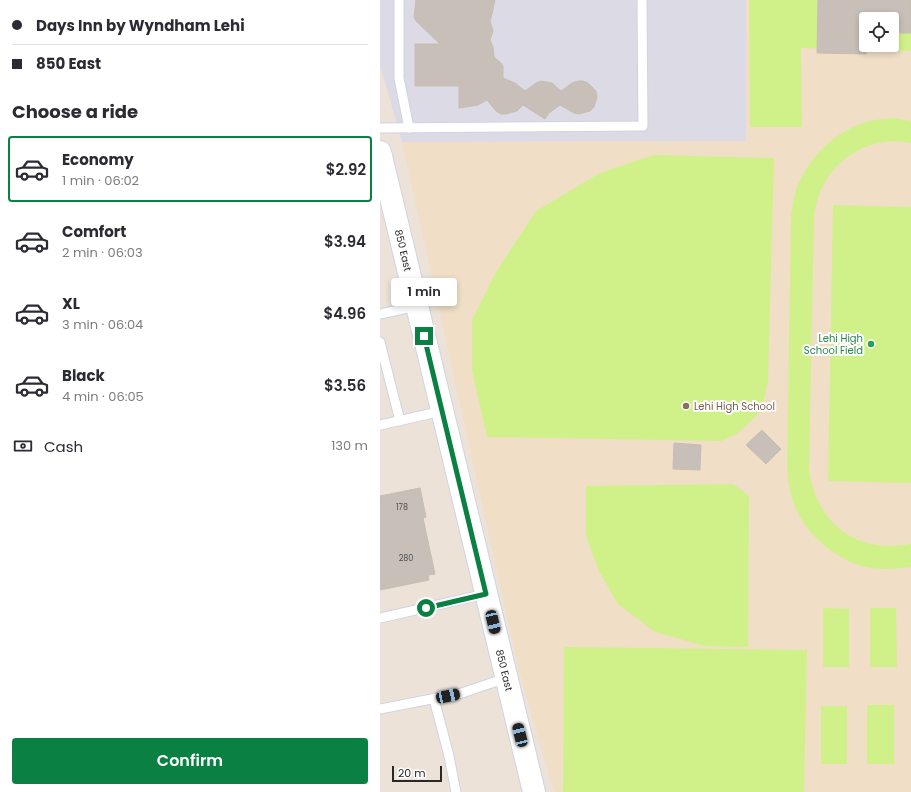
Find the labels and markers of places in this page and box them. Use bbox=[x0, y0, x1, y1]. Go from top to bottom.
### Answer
place label: Lehi High School Field bbox=[804, 331, 863, 358]
marker: Lehi High School Field bbox=[866, 339, 876, 349]
place label: Lehi High School bbox=[694, 399, 775, 414]
marker: Lehi High School bbox=[681, 401, 691, 411]

